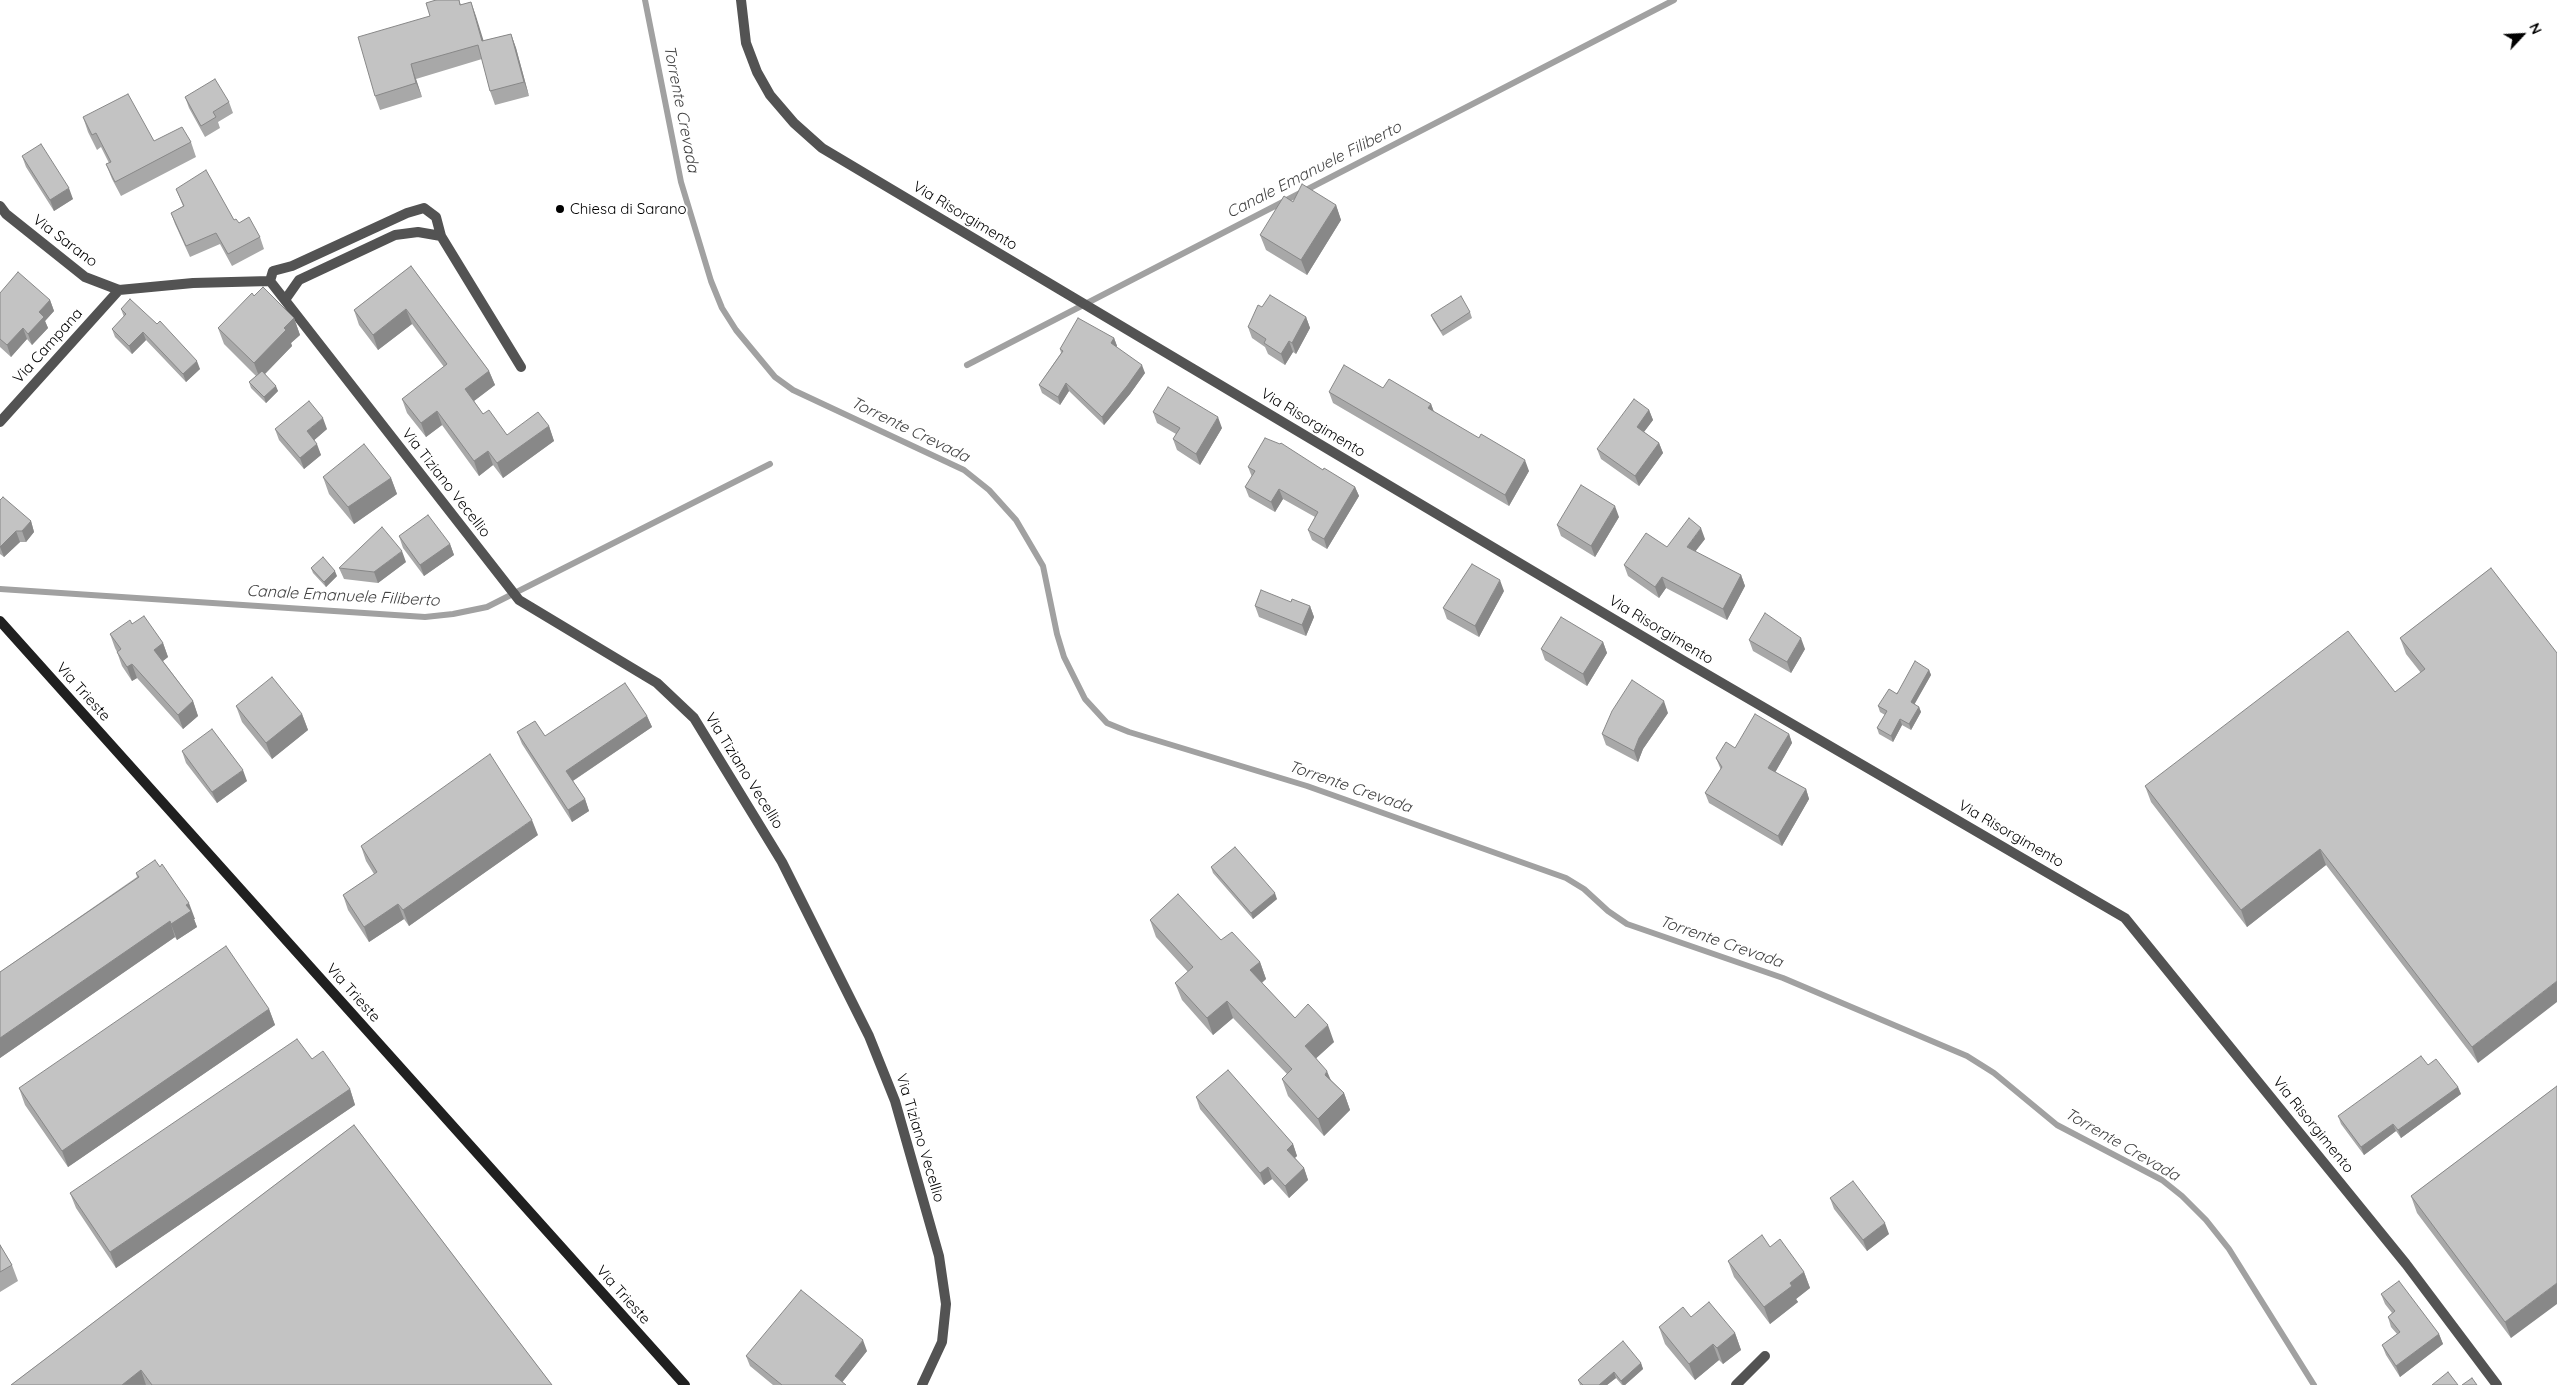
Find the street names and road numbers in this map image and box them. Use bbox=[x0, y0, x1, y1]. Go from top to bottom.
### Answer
street label: Via Risorgimento bbox=[909, 178, 1021, 254]
street label: Via Sarano bbox=[29, 211, 101, 271]
street label: Via Campana bbox=[10, 305, 86, 387]
street label: Via Risorgimento bbox=[1257, 385, 1369, 461]
street label: Via Tiziano Vecellio bbox=[398, 425, 494, 541]
street label: Via Risorgimento bbox=[1605, 592, 1717, 668]
street label: Via Trieste bbox=[52, 659, 114, 725]
street label: Via Tiziano Vecellio bbox=[701, 710, 787, 832]
street label: Via Risorgimento bbox=[1955, 797, 2067, 871]
street label: Via Trieste bbox=[322, 960, 384, 1026]
street label: Via Tiziano Vecellio bbox=[892, 1072, 948, 1204]
street label: Via Risorgimento bbox=[2269, 1073, 2357, 1177]
street label: Via Trieste bbox=[592, 1262, 654, 1328]

